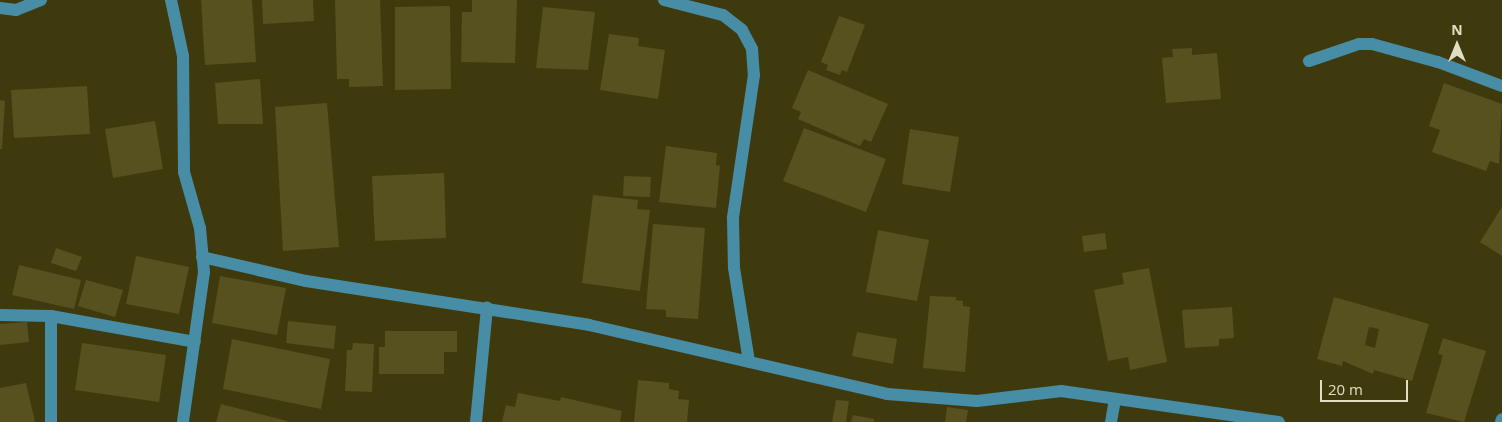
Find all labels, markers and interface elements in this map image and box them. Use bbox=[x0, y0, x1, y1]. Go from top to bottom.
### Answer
north arrow bbox=[1432, 20, 1482, 70]
text: N bbox=[1451, 20, 1463, 39]
scale bar bbox=[1322, 370, 1410, 402]
text: 20 m bbox=[1328, 379, 1363, 399]

